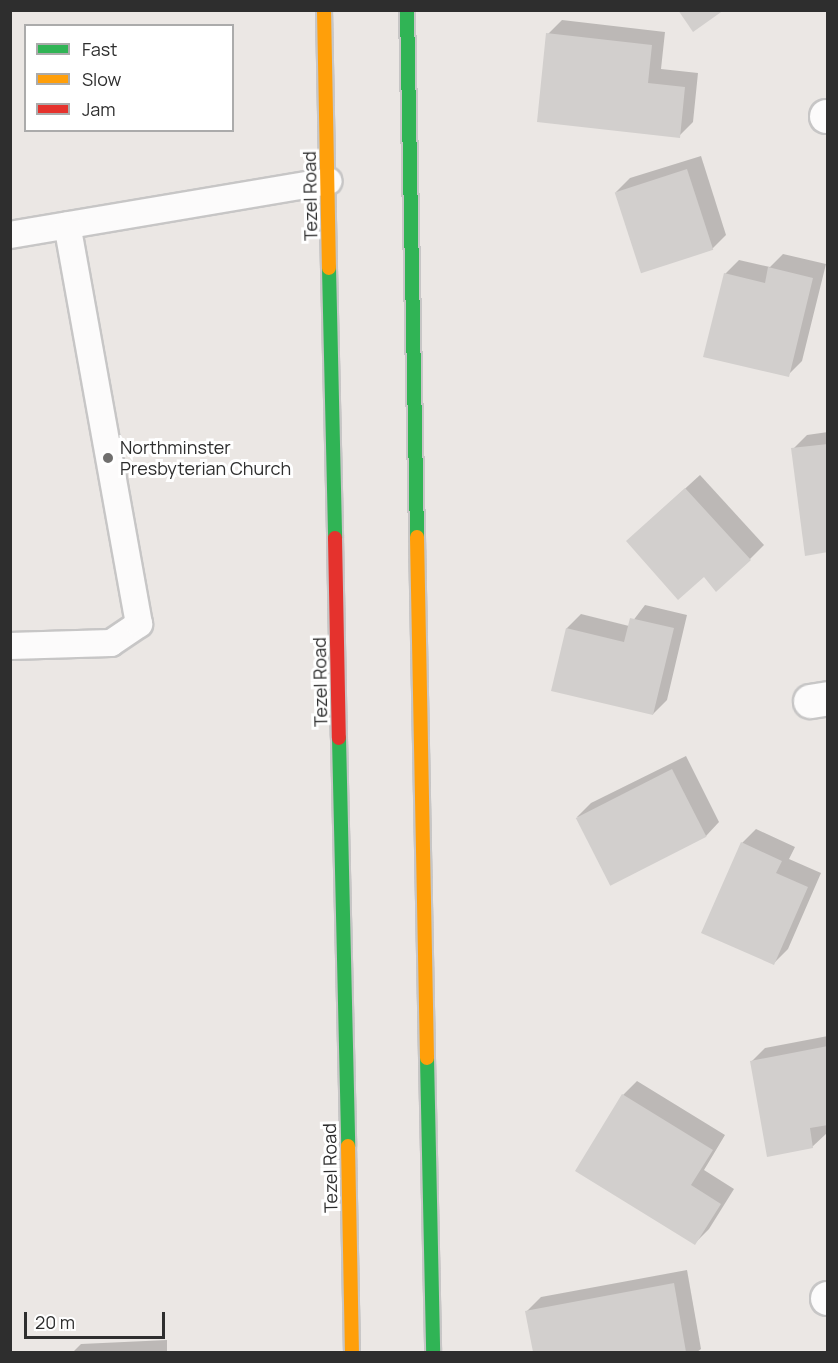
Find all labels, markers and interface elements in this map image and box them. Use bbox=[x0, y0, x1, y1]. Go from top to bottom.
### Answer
legend bbox=[24, 24, 234, 132]
text: Fast bbox=[82, 37, 117, 61]
text: Slow bbox=[82, 67, 121, 91]
text: Jam bbox=[82, 97, 116, 121]
street label: Tezel Road bbox=[298, 151, 322, 241]
place label: Northminster Presbyterian Church bbox=[120, 437, 291, 480]
marker: Northminster Presbyterian Church bbox=[101, 451, 115, 465]
street label: Tezel Road bbox=[308, 637, 332, 727]
street label: Tezel Road bbox=[318, 1123, 342, 1213]
scale bar bbox=[27, 1300, 168, 1338]
text: 20 m bbox=[35, 1310, 75, 1334]

